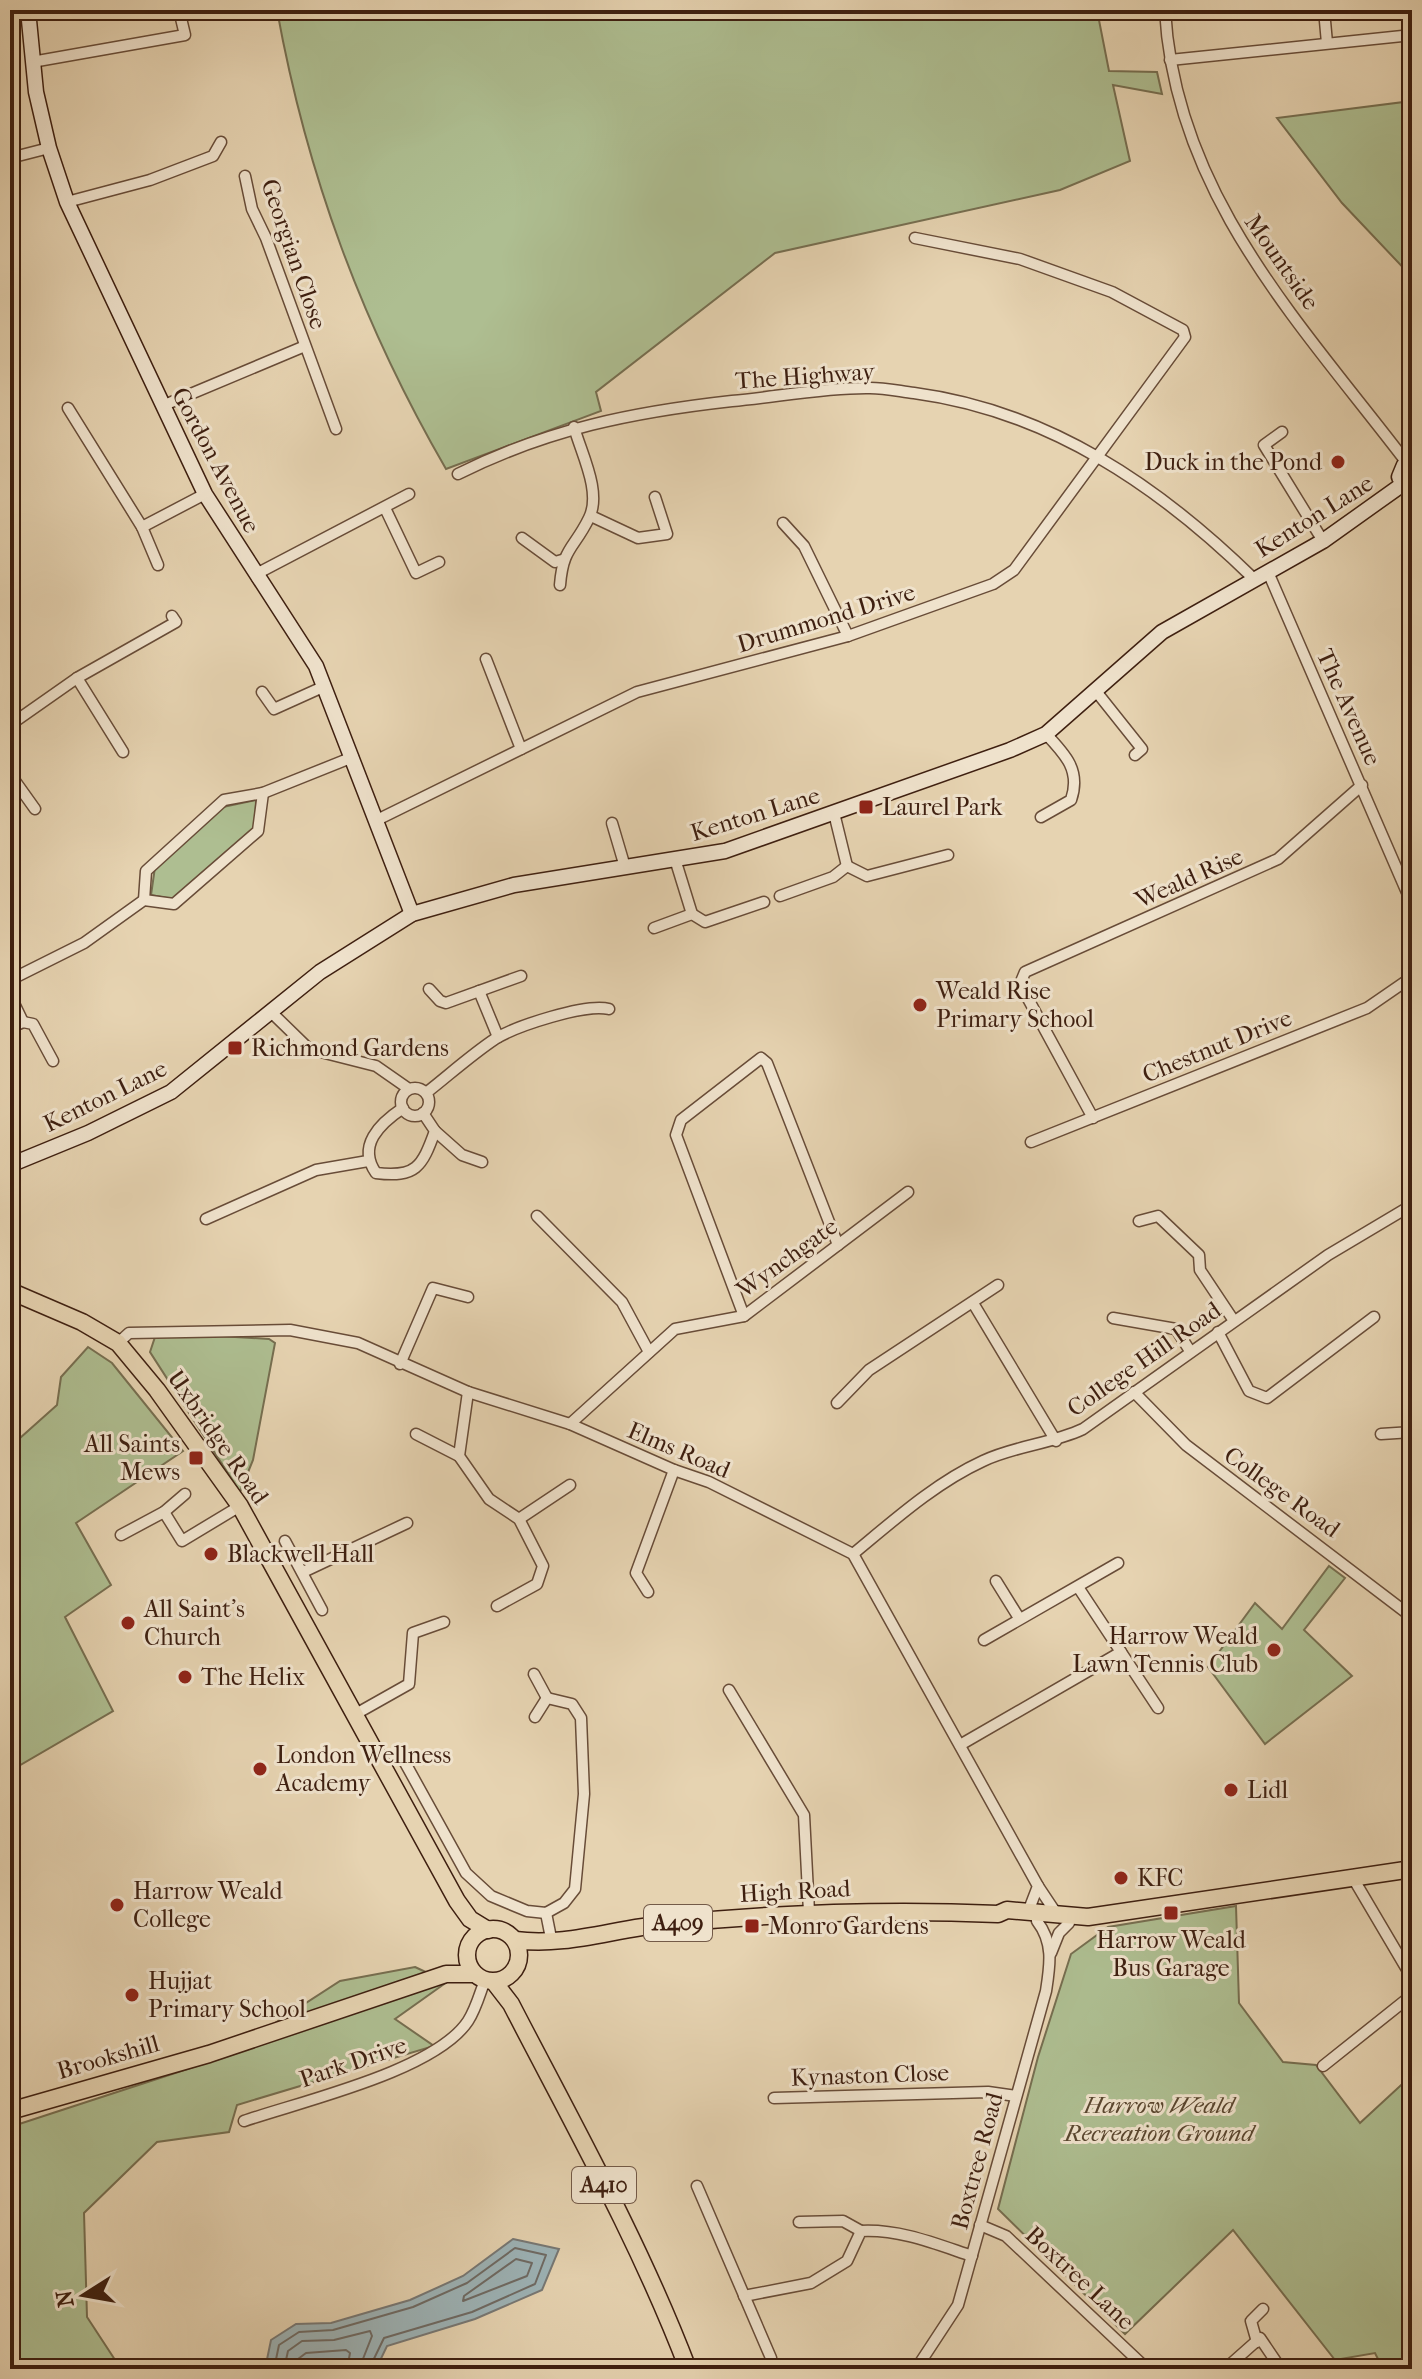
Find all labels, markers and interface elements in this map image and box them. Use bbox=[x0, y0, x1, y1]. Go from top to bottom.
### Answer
street label: Georgian Close bbox=[255, 175, 333, 333]
street label: Mountside bbox=[1239, 209, 1325, 315]
street label: The Highway bbox=[734, 357, 877, 395]
street label: Gordon Avenue bbox=[166, 383, 266, 538]
place label: Duck in the Pond bbox=[1144, 448, 1323, 476]
marker: Duck in the Pond bbox=[1329, 453, 1347, 471]
street label: Kenton Lane bbox=[1250, 469, 1378, 563]
street label: Drummond Drive bbox=[734, 578, 919, 658]
street label: The Avenue bbox=[1311, 644, 1387, 770]
street label: Kenton Lane bbox=[687, 781, 823, 847]
place label: Laurel Park bbox=[882, 793, 1003, 821]
marker: Laurel Park bbox=[857, 798, 875, 816]
street label: Weald Rise bbox=[1130, 842, 1247, 915]
place label: Weald Rise Primary School bbox=[935, 977, 1094, 1033]
marker: Weald Rise Primary School bbox=[911, 996, 929, 1014]
street label: Chestnut Drive bbox=[1138, 1003, 1296, 1089]
place label: Richmond Gardens bbox=[251, 1034, 449, 1062]
marker: Richmond Gardens bbox=[226, 1039, 244, 1057]
street label: Kenton Lane bbox=[39, 1054, 171, 1138]
street label: Wynchgate bbox=[730, 1212, 843, 1305]
street label: College Hill Road bbox=[1062, 1295, 1227, 1422]
street label: Uxbridge Road bbox=[161, 1365, 275, 1510]
street label: Elms Road bbox=[624, 1416, 735, 1484]
place label: All Saints Mews bbox=[83, 1430, 180, 1486]
street label: College Road bbox=[1219, 1441, 1346, 1544]
marker: All Saints Mews bbox=[187, 1449, 205, 1467]
place label: Blackwell Hall bbox=[227, 1540, 375, 1568]
marker: Blackwell Hall bbox=[202, 1545, 220, 1563]
place label: All Saint's Church bbox=[143, 1595, 245, 1651]
marker: All Saint's Church bbox=[119, 1614, 137, 1632]
place label: Harrow Weald Lawn Tennis Club bbox=[1072, 1622, 1259, 1678]
marker: Harrow Weald Lawn Tennis Club bbox=[1265, 1641, 1283, 1659]
place label: The Helix bbox=[201, 1663, 305, 1691]
marker: The Helix bbox=[176, 1668, 194, 1686]
place label: London Wellness Academy bbox=[275, 1741, 451, 1797]
marker: London Wellness Academy bbox=[251, 1760, 269, 1778]
place label: Lidl bbox=[1247, 1776, 1288, 1804]
marker: Lidl bbox=[1222, 1781, 1240, 1799]
place label: KFC bbox=[1137, 1864, 1183, 1892]
marker: KFC bbox=[1112, 1869, 1130, 1887]
street label: High Road bbox=[739, 1874, 852, 1908]
place label: Harrow Weald College bbox=[133, 1877, 283, 1933]
marker: Harrow Weald College bbox=[108, 1896, 126, 1914]
marker: Harrow Weald Bus Garage bbox=[1162, 1904, 1180, 1922]
road number: A409 bbox=[644, 1905, 712, 1941]
place label: Monro Gardens bbox=[768, 1912, 929, 1940]
marker: Monro Gardens bbox=[743, 1917, 761, 1935]
place label: Harrow Weald Bus Garage bbox=[1096, 1926, 1247, 1982]
place label: Hujjat Primary School bbox=[148, 1967, 306, 2023]
marker: Hujjat Primary School bbox=[123, 1986, 141, 2004]
street label: Brookshill bbox=[54, 2029, 163, 2085]
street label: Park Drive bbox=[296, 2031, 410, 2093]
street label: Kynaston Close bbox=[790, 2058, 950, 2092]
street label: Boxtree Road bbox=[945, 2089, 1009, 2233]
park label: Harrow Weald Recreation Ground bbox=[1062, 2091, 1257, 2147]
road number: A410 bbox=[572, 2167, 636, 2203]
street label: Boxtree Lane bbox=[1020, 2220, 1140, 2336]
north arrow bbox=[44, 2255, 124, 2335]
text: N bbox=[51, 2288, 80, 2309]

